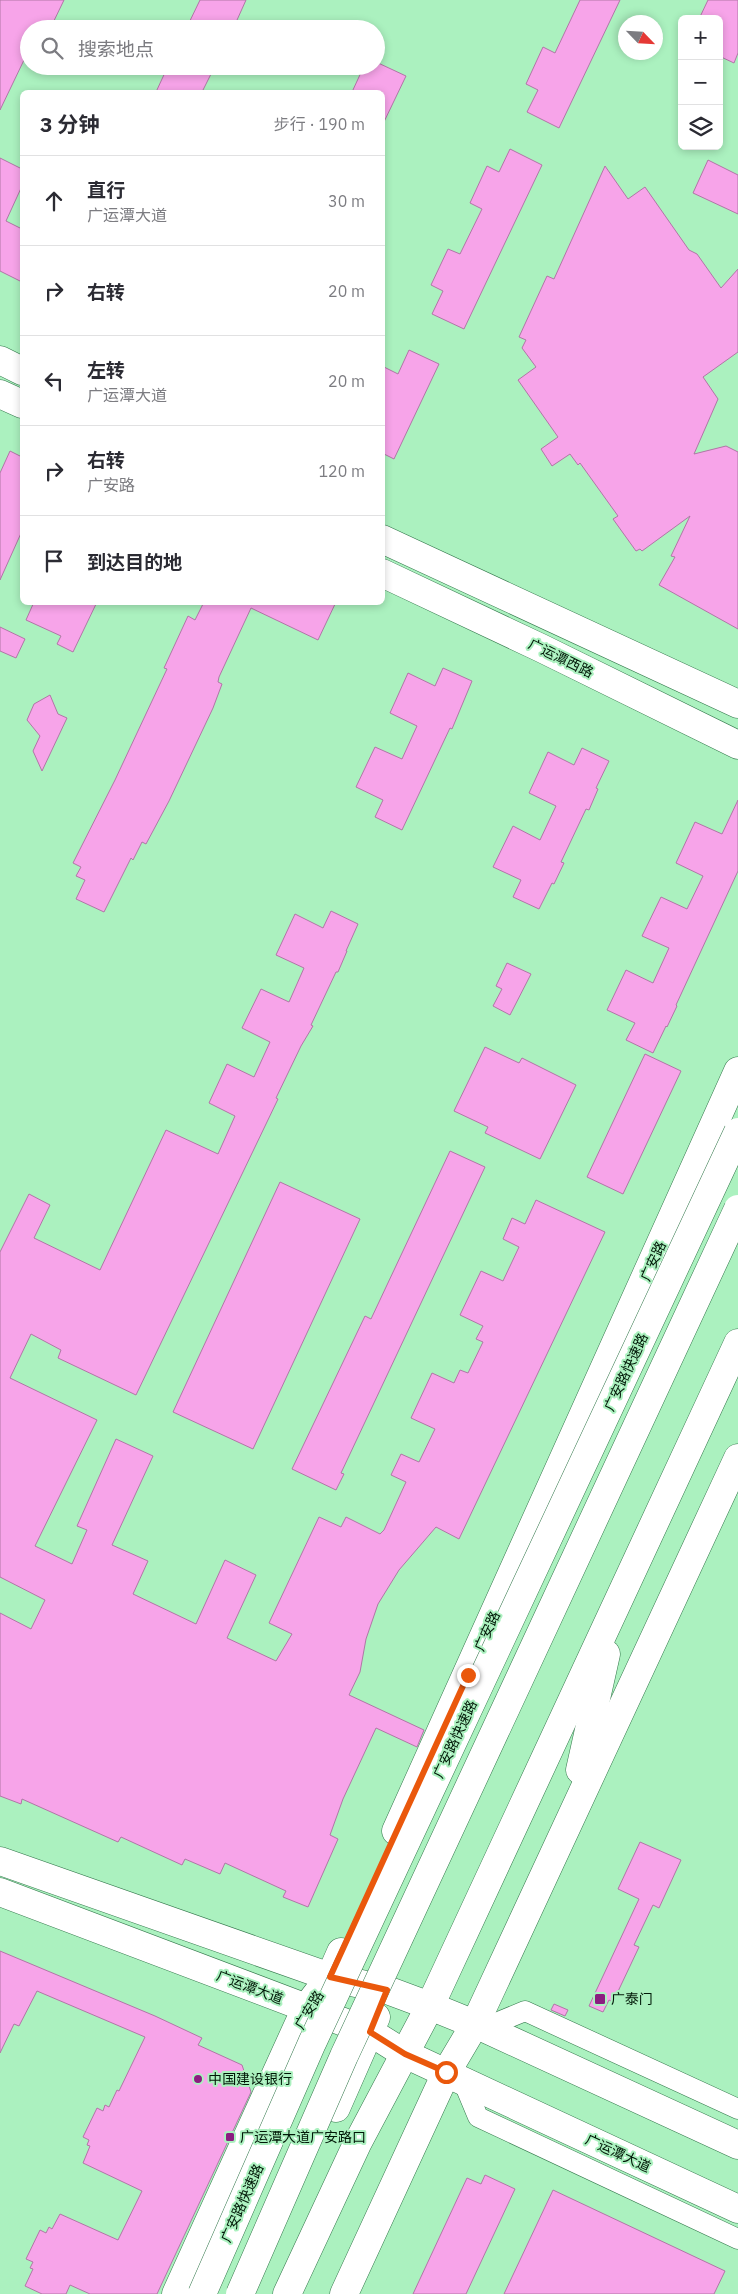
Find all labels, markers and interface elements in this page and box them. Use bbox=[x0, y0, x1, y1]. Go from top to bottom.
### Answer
north arrow bbox=[618, 15, 663, 60]
map controls bbox=[678, 15, 723, 150]
button: + bbox=[678, 15, 723, 60]
search box bbox=[20, 20, 385, 75]
icon: search bbox=[38, 34, 66, 62]
text: 搜索地点 bbox=[78, 37, 154, 61]
button: − bbox=[678, 60, 723, 105]
button: layers bbox=[678, 105, 723, 150]
text: 3 分钟 bbox=[40, 110, 100, 138]
text: 步行 · 190 m bbox=[274, 114, 365, 134]
text: 直行 bbox=[87, 178, 125, 202]
icon: ahead bbox=[40, 187, 68, 215]
text: 30 m bbox=[328, 191, 365, 211]
text: 广运潭大道 bbox=[87, 205, 167, 225]
icon: right bbox=[40, 277, 68, 305]
text: 右转 bbox=[87, 280, 125, 304]
text: 20 m bbox=[328, 281, 365, 301]
text: 左转 bbox=[87, 358, 125, 382]
icon: left bbox=[40, 367, 68, 395]
text: 20 m bbox=[328, 371, 365, 391]
text: 广运潭大道 bbox=[87, 385, 167, 405]
text: 右转 bbox=[87, 448, 125, 472]
icon: right bbox=[40, 457, 68, 485]
text: 120 m bbox=[318, 461, 365, 481]
text: 广安路 bbox=[87, 475, 135, 495]
icon: arrive bbox=[40, 547, 68, 575]
text: 到达目的地 bbox=[87, 550, 182, 574]
street label: 广运潭西路 bbox=[526, 635, 596, 681]
street label: 广安路 bbox=[636, 1238, 670, 1284]
street label: 广安路快速路 bbox=[600, 1330, 652, 1414]
street label: 广安路 bbox=[470, 1608, 504, 1654]
route end bbox=[457, 1664, 480, 1687]
street label: 广安路快速路 bbox=[429, 1697, 481, 1781]
street label: 广运潭大道 bbox=[214, 1966, 286, 2008]
street label: 广安路 bbox=[290, 1987, 328, 2033]
place label: 广泰门 bbox=[611, 1990, 653, 2008]
marker: 广泰门 bbox=[593, 1992, 607, 2006]
route start bbox=[435, 2061, 458, 2084]
place label: 中国建设银行 bbox=[208, 2070, 292, 2088]
marker: 中国建设银行 bbox=[192, 2073, 204, 2085]
place label: 广运潭大道广安路口 bbox=[240, 2128, 366, 2146]
street label: 广运潭大道 bbox=[582, 2130, 654, 2176]
marker: 广运潭大道广安路口 bbox=[224, 2131, 236, 2143]
street label: 广安路快速路 bbox=[217, 2161, 267, 2245]

